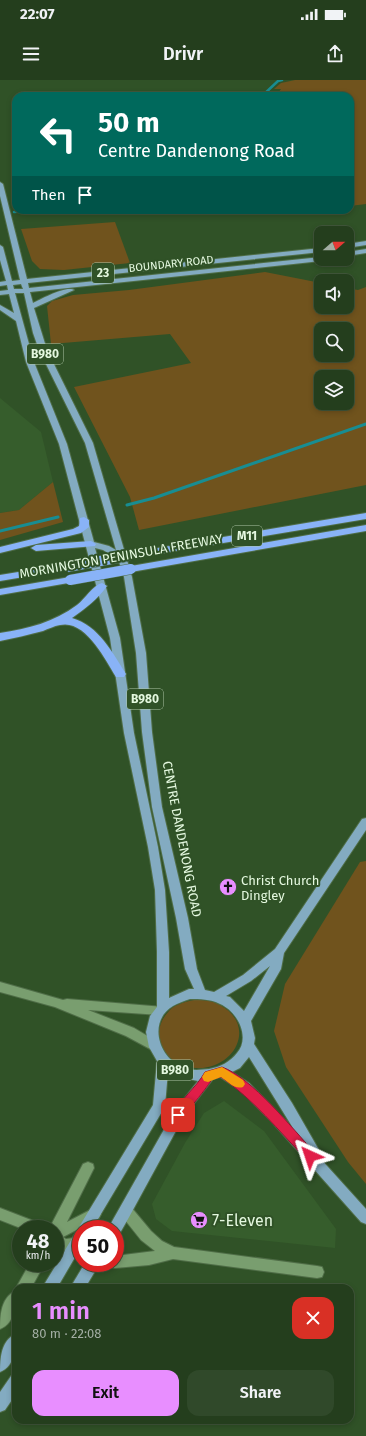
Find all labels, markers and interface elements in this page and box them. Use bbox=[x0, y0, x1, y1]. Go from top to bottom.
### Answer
text: 22:07 bbox=[20, 5, 55, 23]
icon: menu bbox=[20, 43, 42, 65]
text: Drivr bbox=[163, 43, 203, 65]
icon: share bbox=[324, 43, 346, 65]
text: 50 m bbox=[98, 106, 160, 139]
icon: left bbox=[32, 108, 84, 160]
text: Centre Dandenong Road bbox=[98, 140, 295, 162]
icon: arrive bbox=[74, 184, 96, 206]
text: Then bbox=[32, 186, 66, 204]
north arrow bbox=[314, 226, 354, 266]
map controls bbox=[314, 226, 354, 410]
street label: BOUNDARY ROAD bbox=[128, 253, 214, 275]
road number: 23 bbox=[92, 263, 114, 283]
button: sound bbox=[314, 274, 354, 314]
button: search bbox=[314, 322, 354, 362]
road number: B980 bbox=[27, 344, 63, 364]
button: layers bbox=[314, 370, 354, 410]
road number: M11 bbox=[232, 526, 262, 546]
street label: MORNINGTON PENINSULA FREEWAY bbox=[18, 531, 225, 581]
road number: B980 bbox=[127, 689, 163, 709]
street label: CENTRE DANDENONG ROAD bbox=[159, 760, 205, 918]
place label: Christ Church Dingley bbox=[241, 873, 319, 903]
church icon: Christ Church Dingley bbox=[218, 877, 238, 897]
road number: B980 bbox=[157, 1060, 193, 1080]
pin bbox=[161, 1098, 195, 1132]
icon: arrive bbox=[167, 1104, 189, 1126]
position arrow bbox=[289, 1135, 331, 1177]
supermarket icon: 7-Eleven bbox=[189, 1210, 209, 1230]
place label: 7-Eleven bbox=[212, 1211, 273, 1230]
speed limit sign: 50 bbox=[72, 1220, 124, 1272]
text: 48 bbox=[27, 1229, 49, 1253]
text: km/h bbox=[26, 1250, 50, 1262]
text: 1 min bbox=[32, 1297, 90, 1325]
button: close bbox=[292, 1297, 334, 1339]
text: 80 m · 22:08 bbox=[32, 1326, 101, 1341]
button: Exit bbox=[32, 1370, 179, 1416]
button: Share bbox=[187, 1370, 334, 1416]

